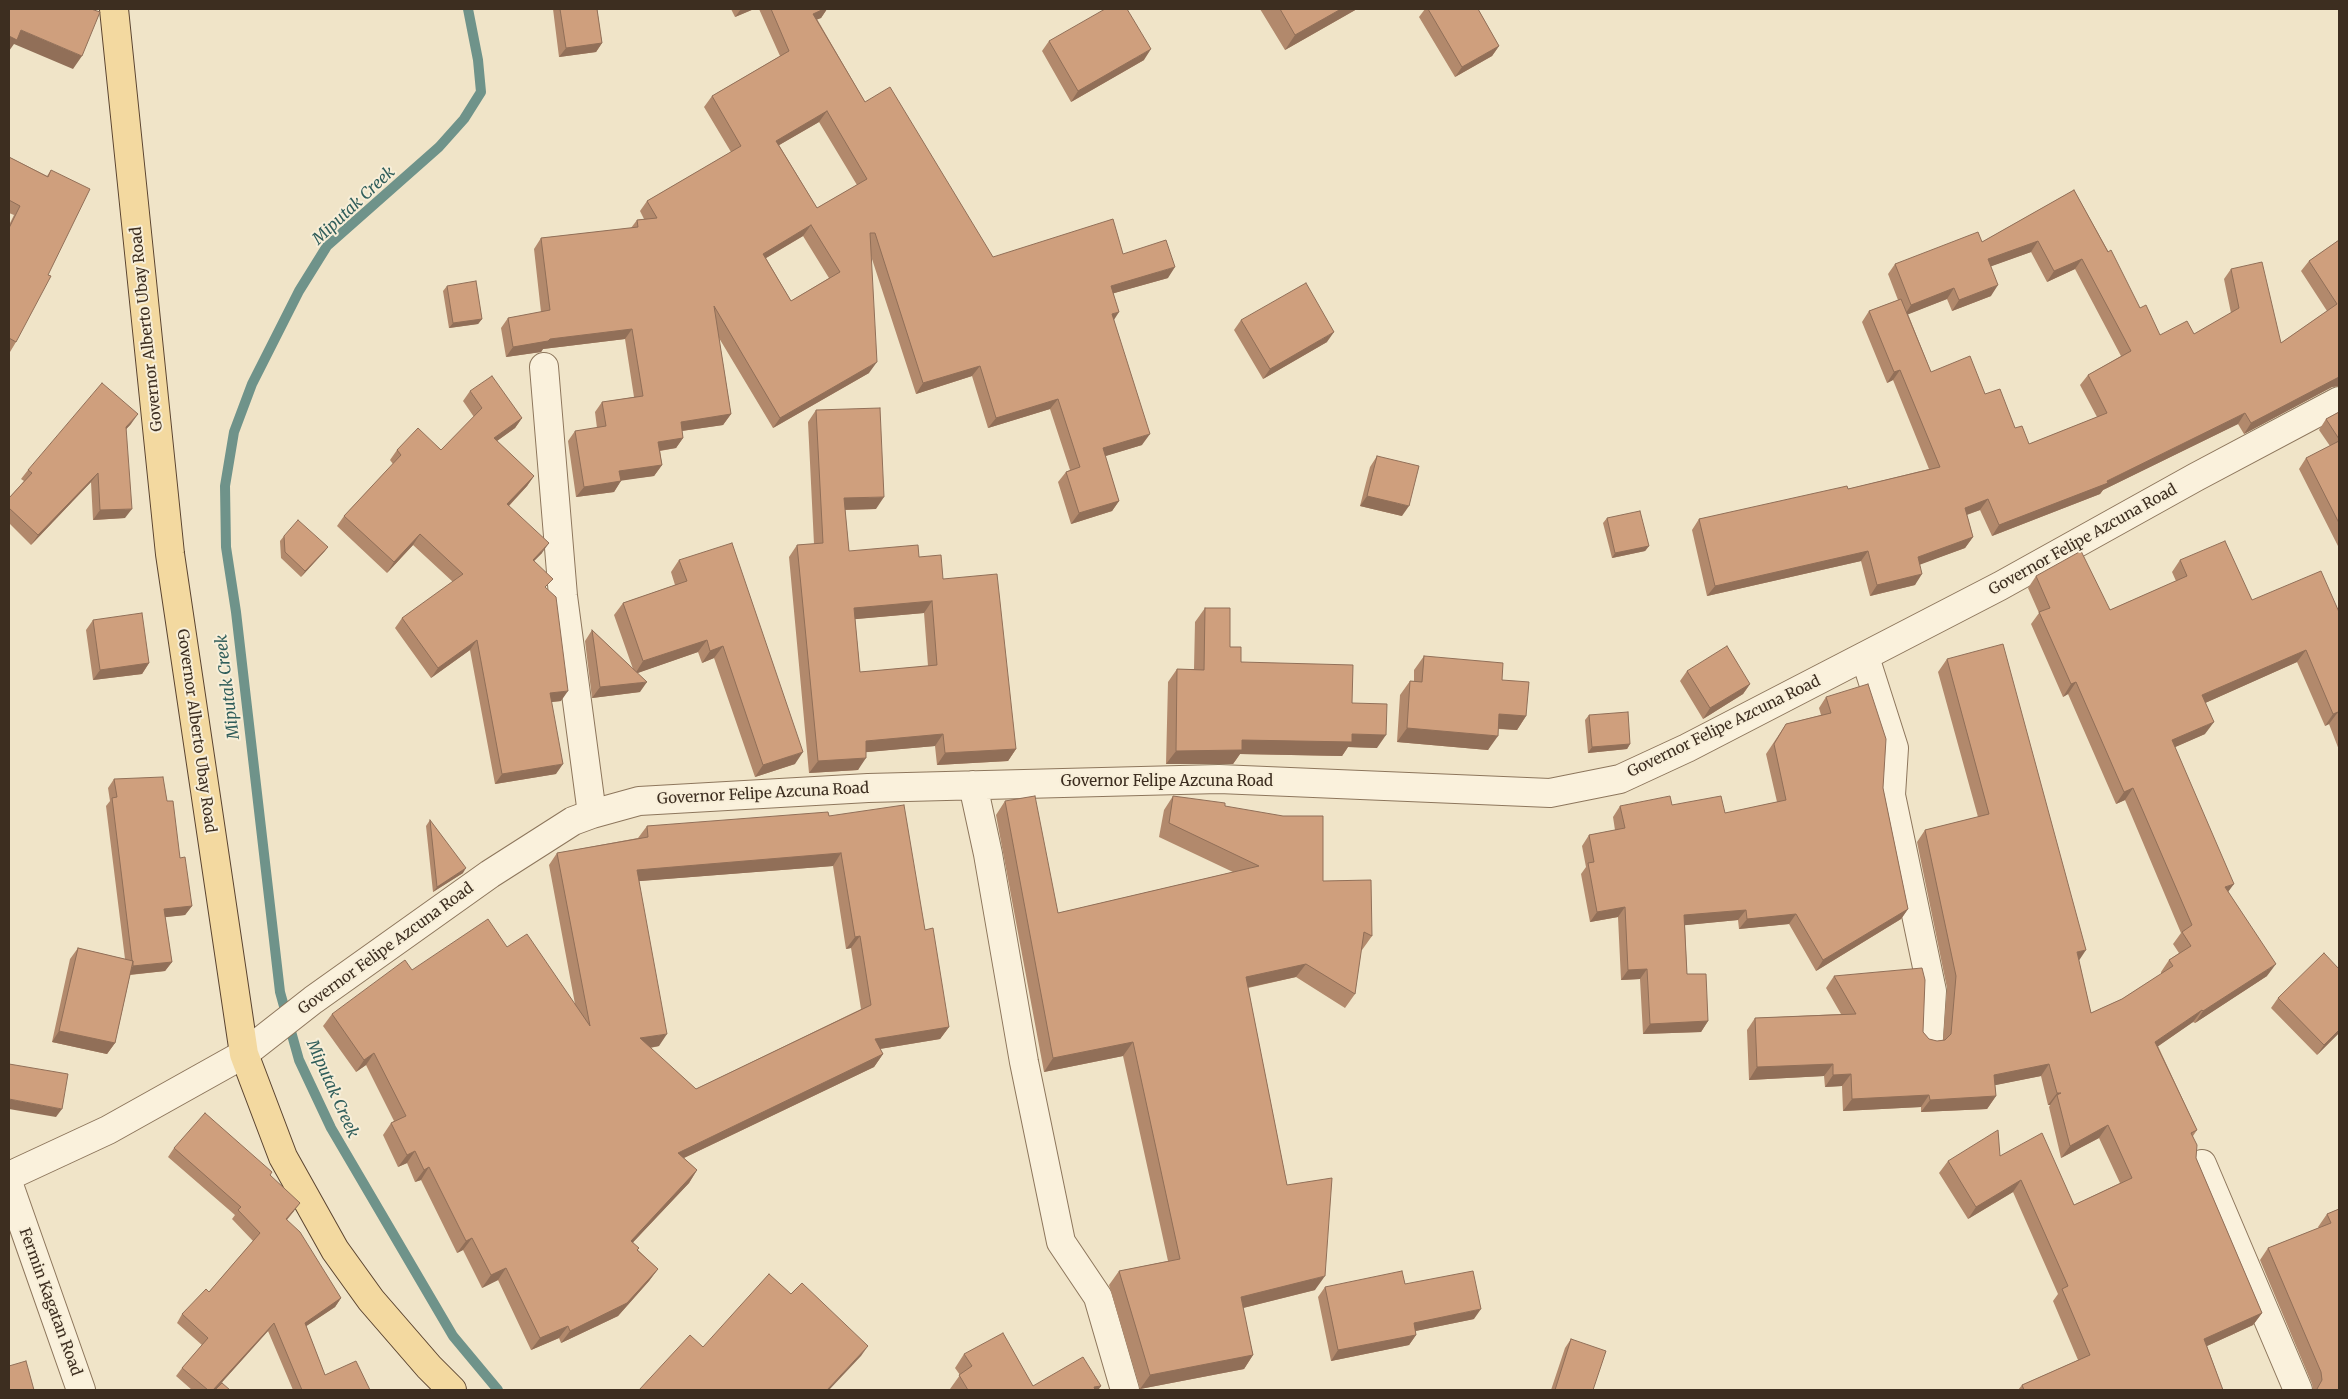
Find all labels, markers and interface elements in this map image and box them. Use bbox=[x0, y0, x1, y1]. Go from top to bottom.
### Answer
water label: Miputak Creek bbox=[309, 163, 399, 249]
street label: Governor Alberto Ubay Road bbox=[127, 226, 167, 432]
street label: Governor Felipe Azcuna Road bbox=[1986, 481, 2180, 599]
street label: Governor Alberto Ubay Road bbox=[173, 628, 219, 834]
water label: Miputak Creek bbox=[212, 634, 244, 740]
street label: Governor Felipe Azcuna Road bbox=[1625, 672, 1823, 782]
street label: Governor Felipe Azcuna Road bbox=[1061, 773, 1273, 791]
street label: Governor Felipe Azcuna Road bbox=[657, 779, 869, 809]
street label: Governor Felipe Azcuna Road bbox=[295, 879, 477, 1019]
water label: Miputak Creek bbox=[302, 1037, 362, 1141]
street label: Fermin Kagatan Road bbox=[15, 1226, 85, 1378]

